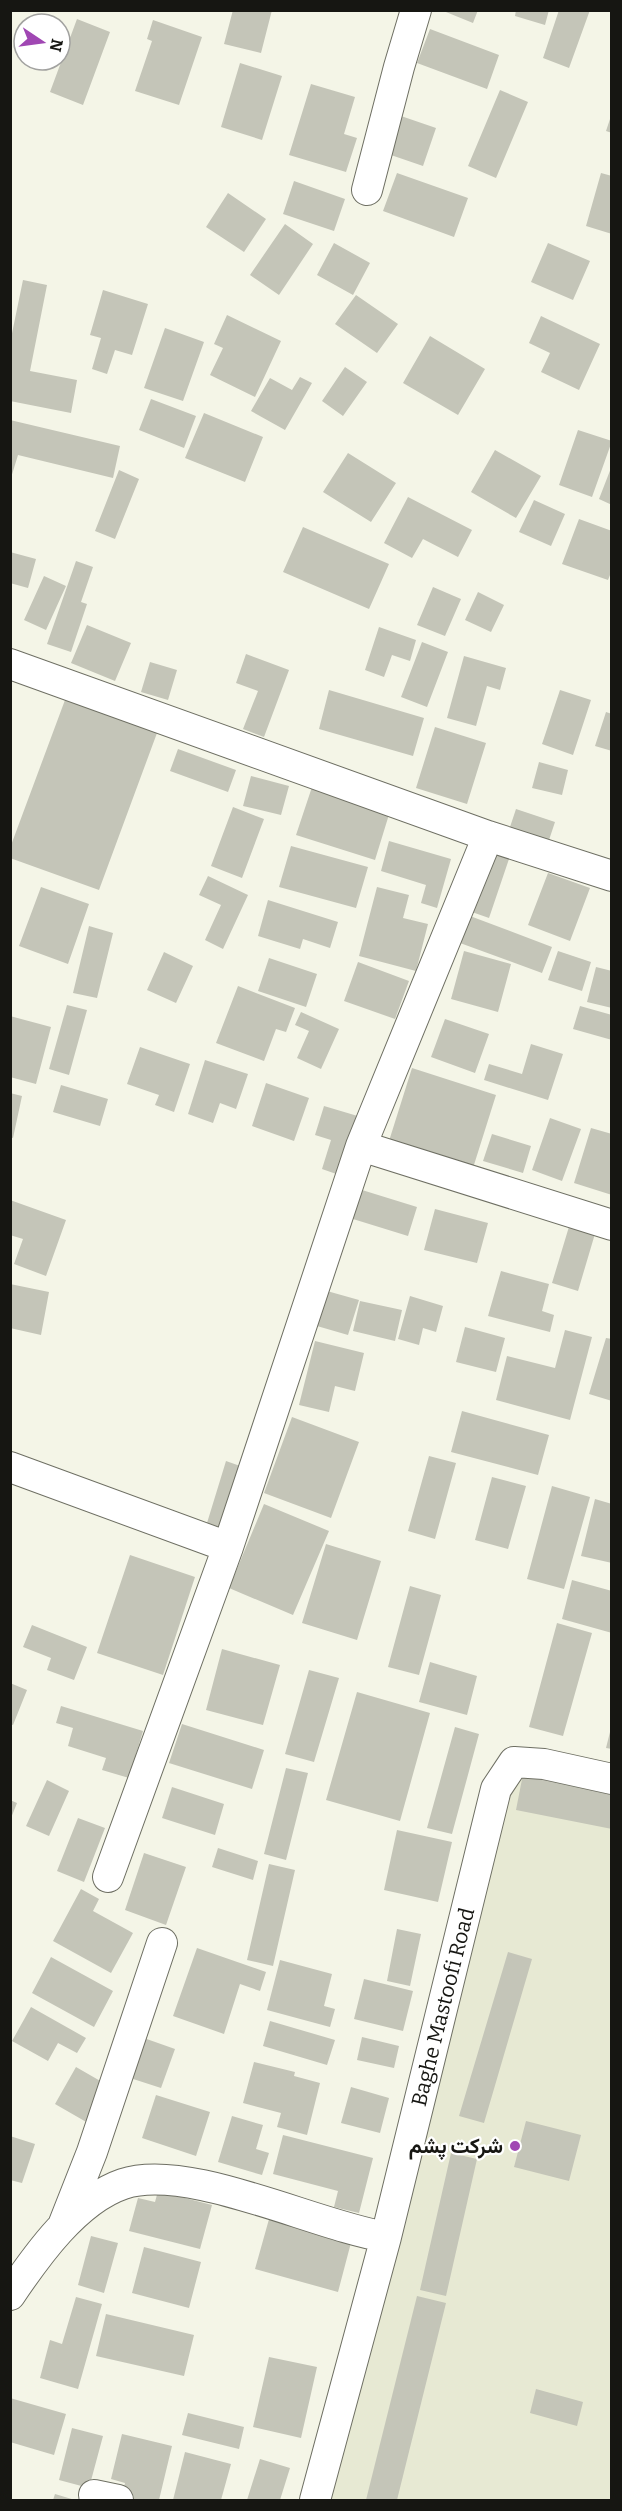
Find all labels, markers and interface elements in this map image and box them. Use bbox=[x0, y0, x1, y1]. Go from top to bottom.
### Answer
north arrow bbox=[12, 12, 72, 72]
text: N bbox=[45, 37, 67, 53]
street label: Baghe Mastoofi Road bbox=[406, 1905, 480, 2109]
place label: شرکت پشم bbox=[409, 2133, 503, 2160]
marker: شرکت پشم bbox=[508, 2139, 522, 2153]

